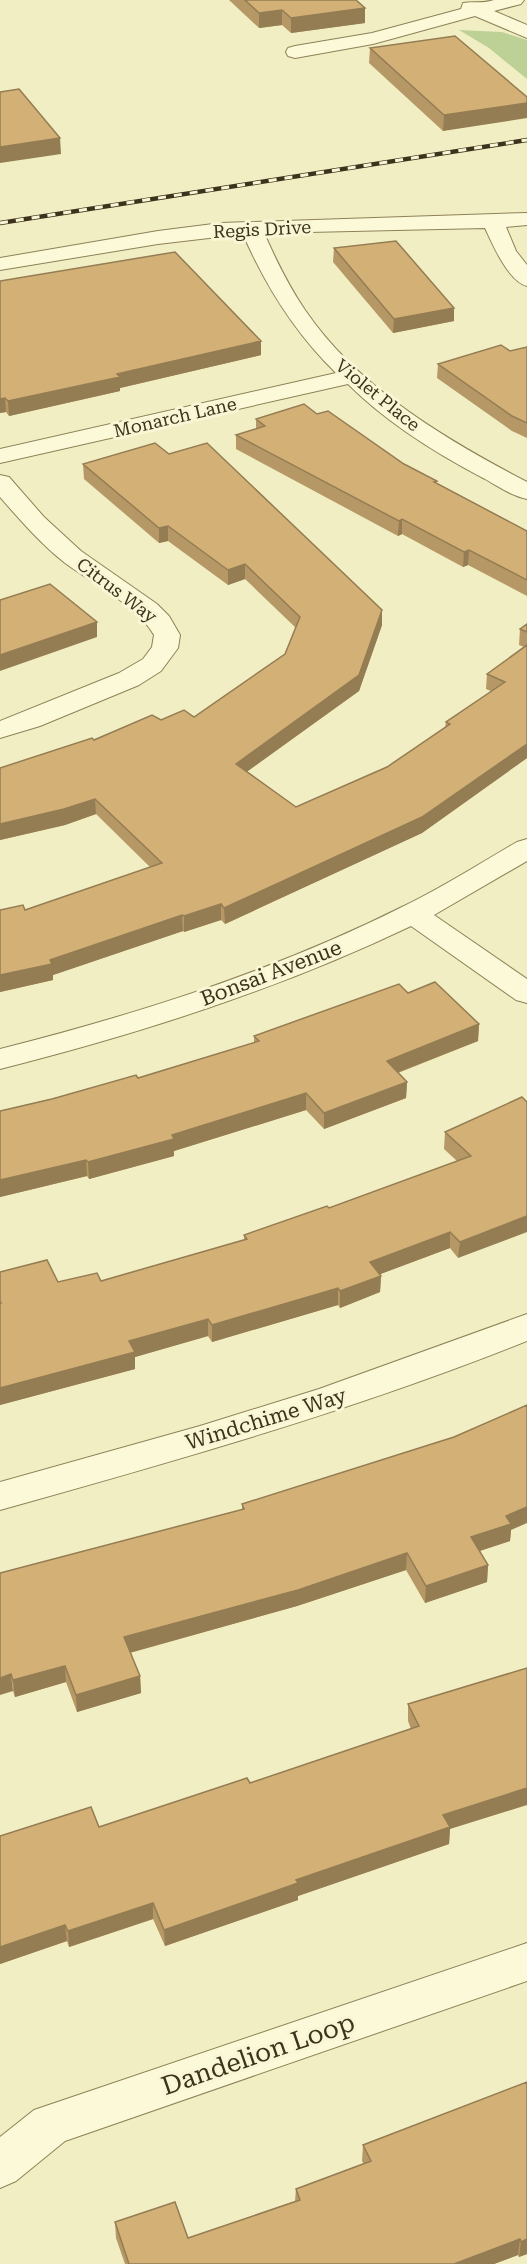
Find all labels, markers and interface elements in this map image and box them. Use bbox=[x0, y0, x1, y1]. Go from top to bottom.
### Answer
street label: Regis Drive bbox=[212, 216, 312, 242]
street label: Violet Place bbox=[332, 355, 425, 436]
street label: Monarch Lane bbox=[112, 393, 239, 441]
street label: Citrus Way bbox=[73, 553, 161, 627]
street label: Bonsai Avenue bbox=[197, 935, 345, 1011]
street label: Windchime Way bbox=[183, 1383, 350, 1455]
street label: Dandelion Loop bbox=[157, 2007, 359, 2101]

